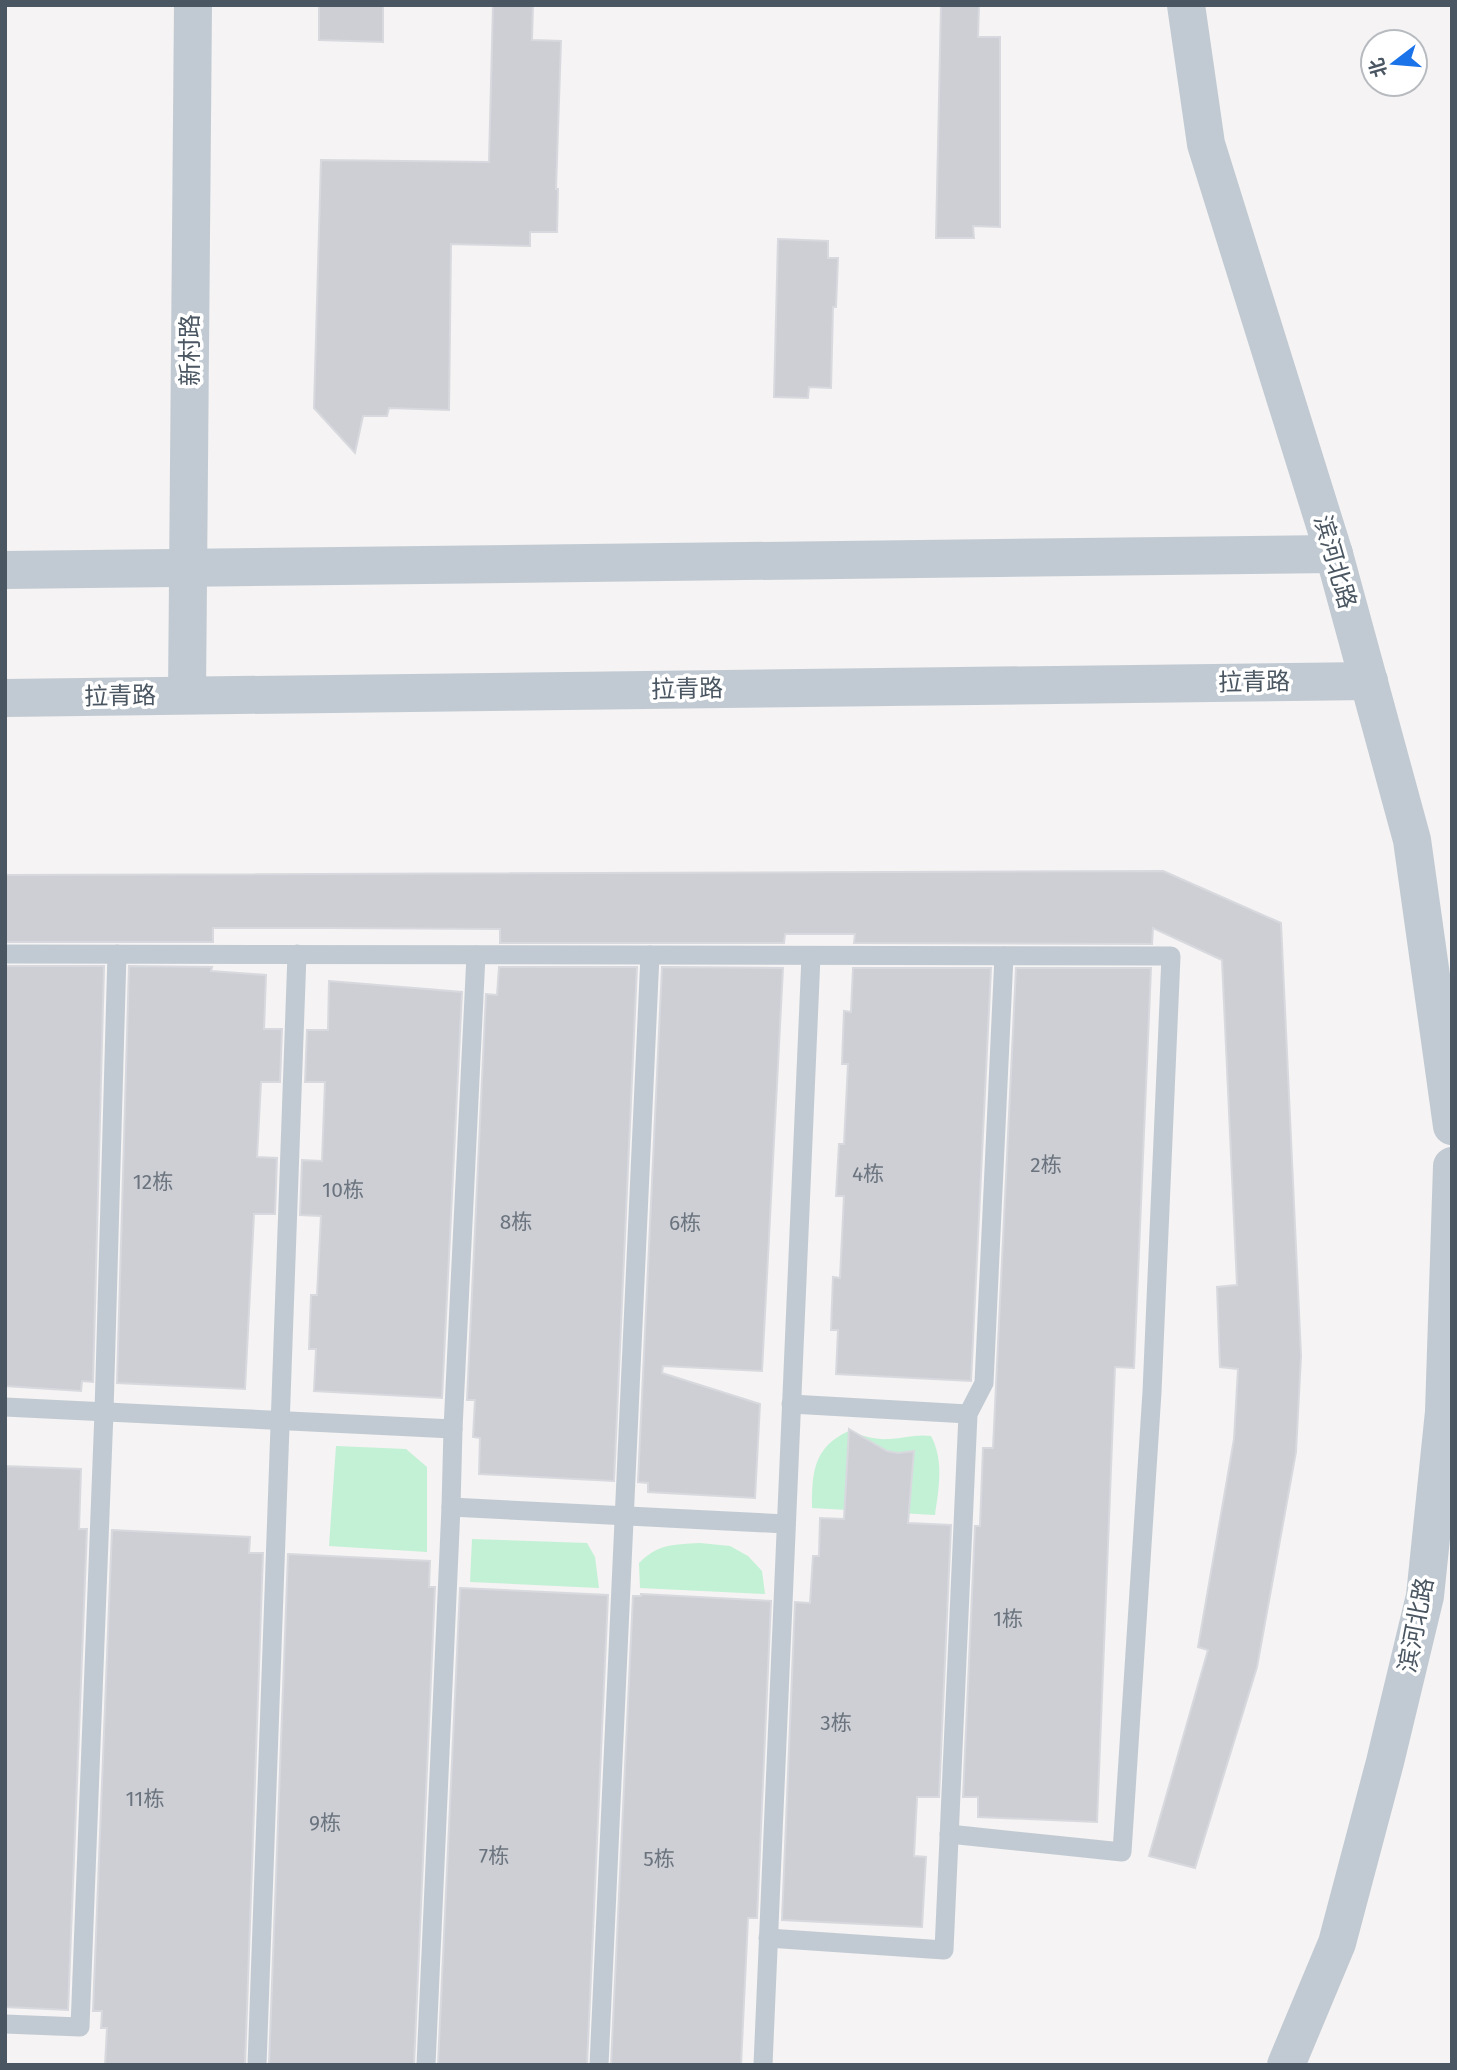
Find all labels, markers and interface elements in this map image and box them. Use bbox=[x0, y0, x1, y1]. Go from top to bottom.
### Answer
north arrow bbox=[1359, 28, 1429, 98]
text: 北 bbox=[1364, 55, 1392, 80]
street label: 新村路 bbox=[176, 314, 204, 386]
street label: 滨河北路 bbox=[1308, 512, 1362, 612]
street label: 拉青路 bbox=[1218, 667, 1290, 697]
street label: 拉青路 bbox=[651, 674, 723, 704]
street label: 拉青路 bbox=[84, 681, 156, 711]
house number: 2栋 bbox=[1030, 1152, 1062, 1178]
house number: 4栋 bbox=[852, 1161, 884, 1187]
house number: 12栋 bbox=[133, 1169, 173, 1195]
house number: 10栋 bbox=[322, 1177, 364, 1203]
house number: 8栋 bbox=[500, 1209, 532, 1235]
house number: 6栋 bbox=[669, 1210, 701, 1236]
street label: 滨河北路 bbox=[1393, 1575, 1439, 1675]
house number: 1栋 bbox=[993, 1606, 1023, 1632]
house number: 3栋 bbox=[820, 1710, 852, 1736]
house number: 11栋 bbox=[126, 1786, 164, 1812]
house number: 9栋 bbox=[309, 1810, 341, 1836]
house number: 7栋 bbox=[479, 1843, 509, 1869]
house number: 5栋 bbox=[643, 1846, 675, 1872]

